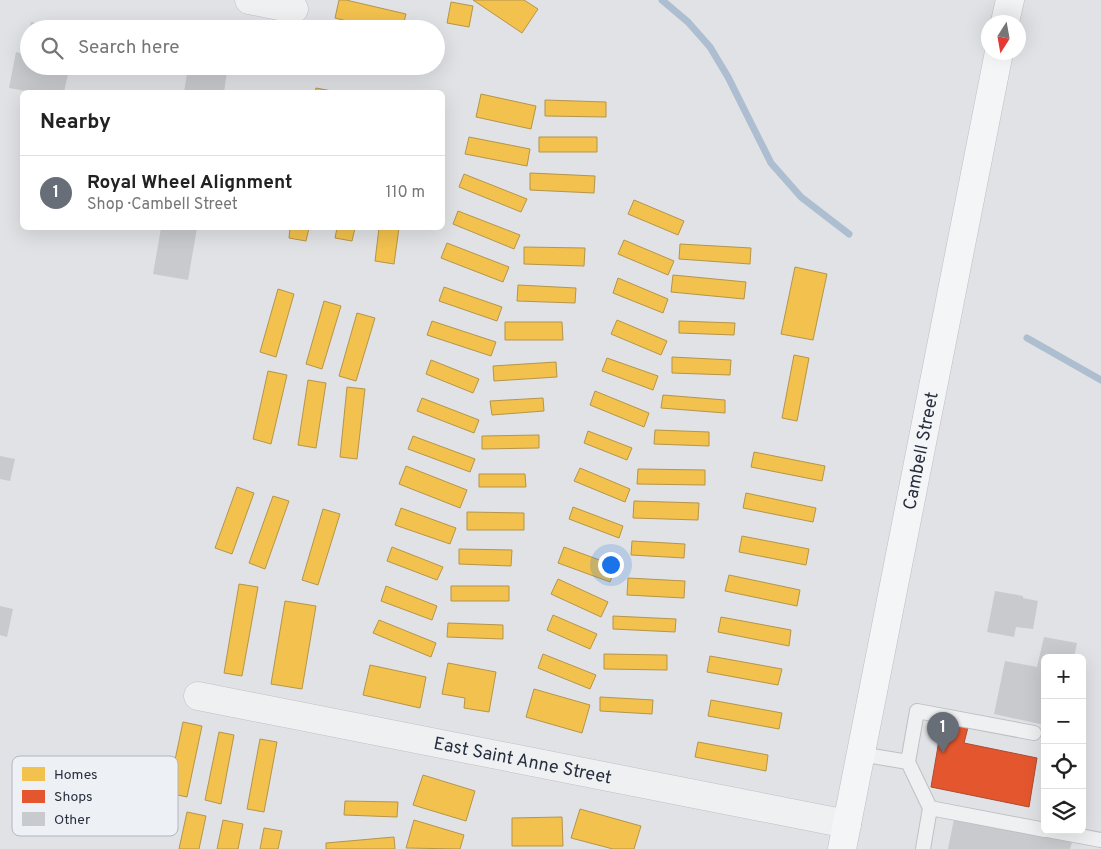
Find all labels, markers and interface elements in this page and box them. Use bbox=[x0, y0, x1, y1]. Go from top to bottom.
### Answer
north arrow bbox=[981, 15, 1026, 60]
search box bbox=[20, 20, 445, 75]
icon: search bbox=[38, 34, 66, 62]
text: Search here bbox=[78, 36, 180, 60]
text: Nearby bbox=[40, 109, 111, 136]
text: Royal Wheel Alignment bbox=[87, 171, 292, 195]
text: 1 bbox=[53, 183, 59, 203]
text: 110 m bbox=[385, 183, 425, 203]
text: Shop · Cambell Street bbox=[87, 195, 238, 215]
street label: Cambell Street bbox=[899, 390, 945, 512]
your location bbox=[598, 552, 624, 578]
map controls bbox=[1041, 654, 1086, 834]
button: + bbox=[1041, 654, 1086, 699]
button: − bbox=[1041, 699, 1086, 744]
pin: 1 bbox=[927, 712, 959, 753]
street label: East Saint Anne Street bbox=[431, 733, 614, 790]
button: locate bbox=[1041, 744, 1086, 789]
legend bbox=[12, 756, 178, 836]
text: Homes bbox=[54, 767, 98, 784]
text: Shops bbox=[54, 789, 93, 806]
button: layers bbox=[1041, 789, 1086, 834]
text: Other bbox=[54, 812, 91, 829]

